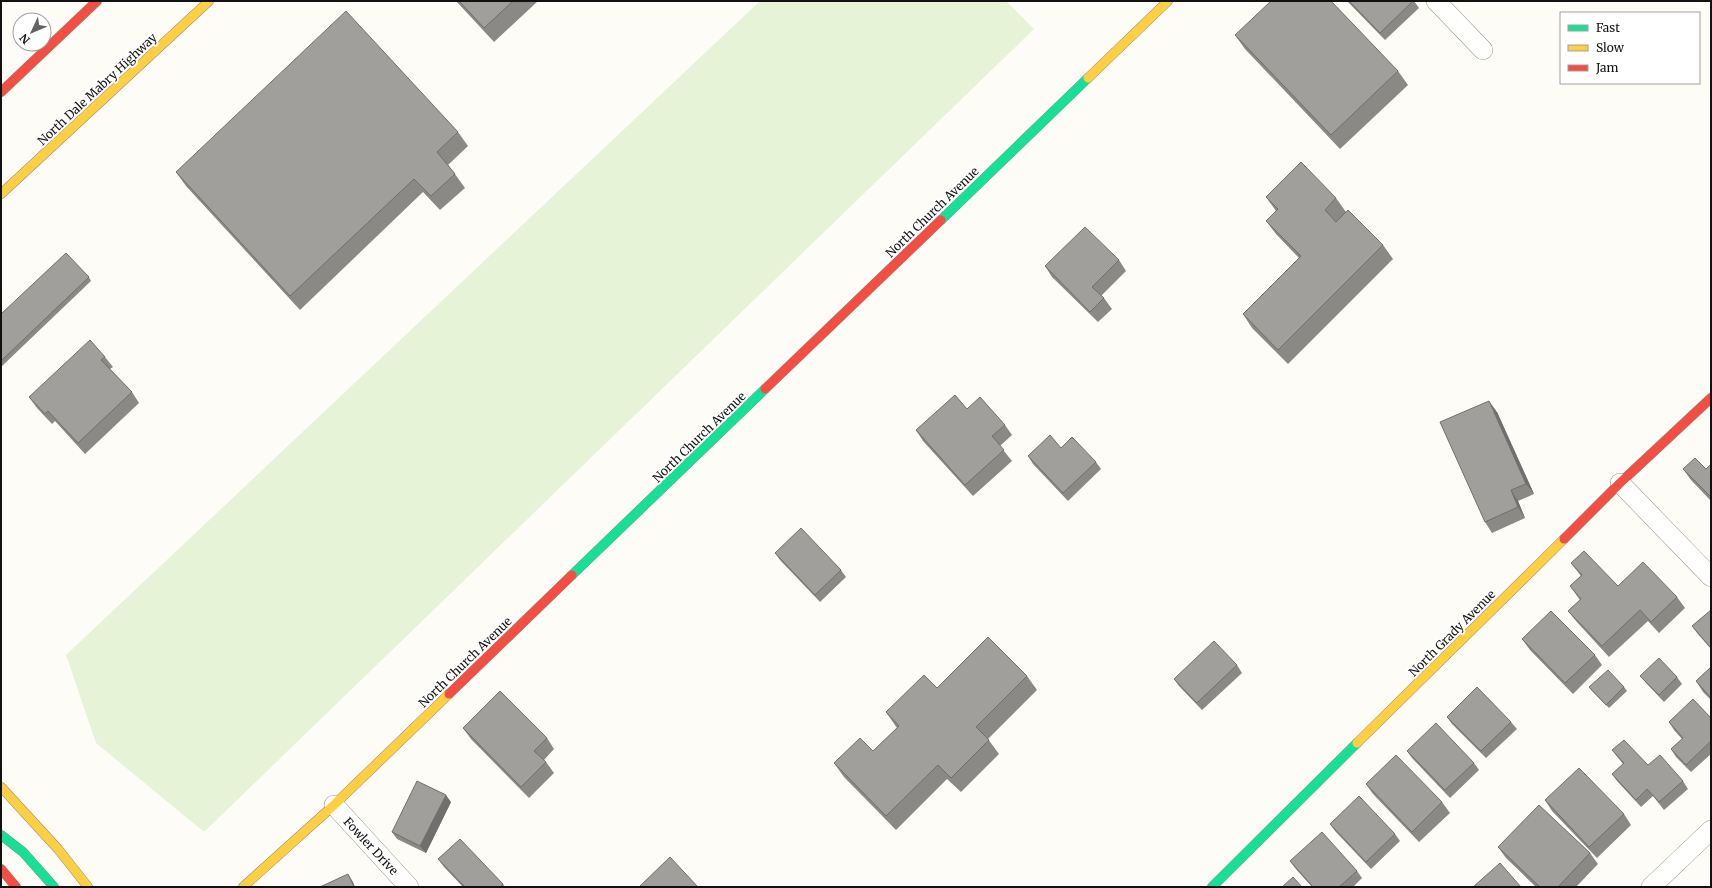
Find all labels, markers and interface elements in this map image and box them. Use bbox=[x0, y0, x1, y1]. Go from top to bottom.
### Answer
north arrow bbox=[12, 12, 52, 52]
legend bbox=[1560, 12, 1700, 84]
text: Fast bbox=[1596, 20, 1620, 35]
street label: North Dale Mabry Highway bbox=[34, 30, 160, 148]
text: N bbox=[17, 31, 33, 47]
text: Slow bbox=[1596, 40, 1625, 55]
text: Jam bbox=[1595, 60, 1619, 75]
street label: North Church Avenue bbox=[882, 164, 982, 260]
street label: North Church Avenue bbox=[649, 389, 749, 485]
street label: North Grady Avenue bbox=[1406, 587, 1498, 679]
street label: North Church Avenue bbox=[415, 614, 515, 710]
street label: Fowler Drive bbox=[341, 814, 401, 878]

